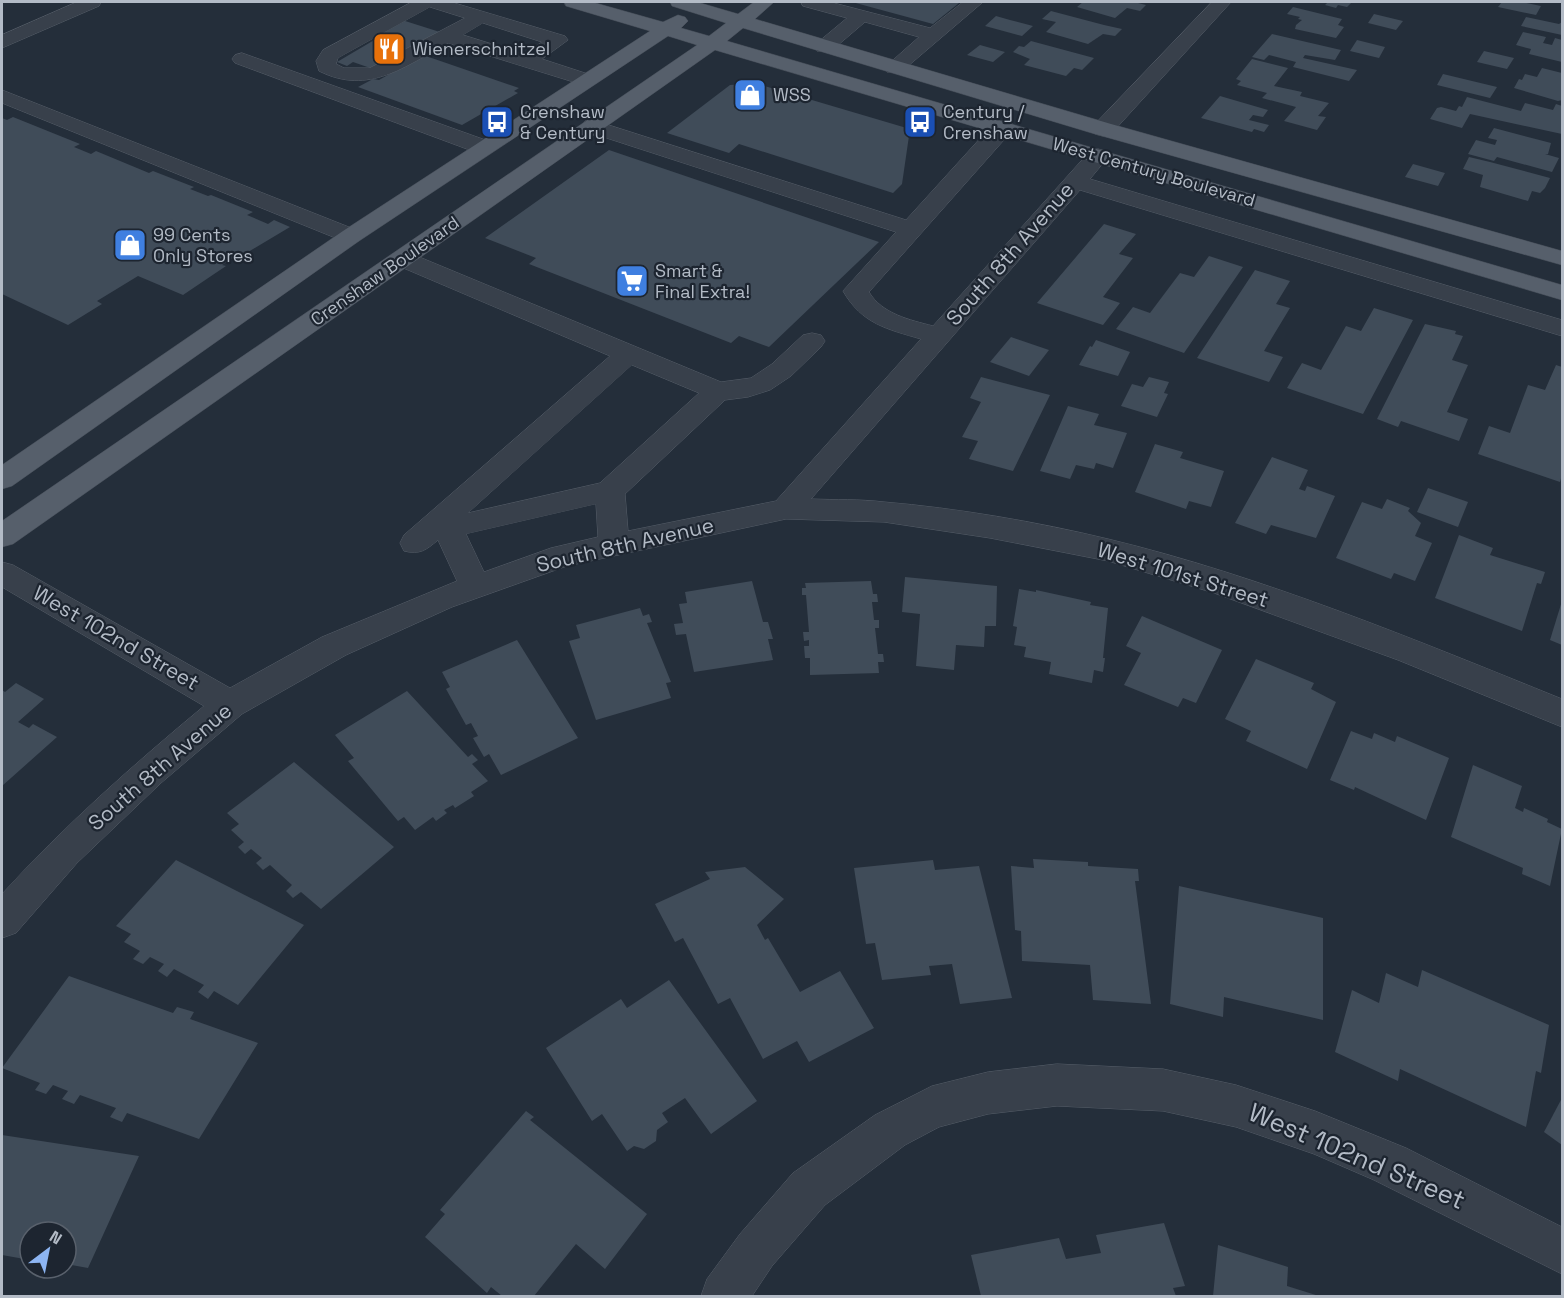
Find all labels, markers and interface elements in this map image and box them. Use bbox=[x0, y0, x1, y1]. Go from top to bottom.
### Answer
restaurant icon: Wienerschnitzel bbox=[371, 31, 407, 67]
place label: Wienerschnitzel bbox=[412, 37, 550, 60]
shop icon: WSS bbox=[732, 77, 768, 113]
place label: WSS bbox=[773, 83, 811, 106]
place label: Crenshaw & Century bbox=[520, 100, 606, 144]
place label: Century / Crenshaw bbox=[943, 100, 1028, 144]
bus stop icon: Crenshaw & Century bbox=[479, 104, 515, 140]
bus stop icon: Century / Crenshaw bbox=[902, 104, 938, 140]
street label: West Century Boulevard bbox=[1050, 132, 1258, 211]
street label: South 8th Avenue bbox=[940, 176, 1079, 331]
street label: Crenshaw Boulevard bbox=[306, 211, 463, 330]
place label: 99 Cents Only Stores bbox=[153, 223, 253, 267]
shop icon: 99 Cents Only Stores bbox=[112, 227, 148, 263]
place label: Smart & Final Extra! bbox=[655, 259, 750, 303]
supermarket icon: Smart & Final Extra! bbox=[614, 263, 650, 299]
street label: South 8th Avenue bbox=[533, 511, 716, 578]
street label: West 101st Street bbox=[1094, 536, 1272, 613]
street label: West 102nd Street bbox=[28, 579, 204, 696]
street label: South 8th Avenue bbox=[82, 697, 237, 836]
street label: West 102nd Street bbox=[1244, 1095, 1470, 1217]
north arrow bbox=[18, 1220, 78, 1280]
text: N bbox=[46, 1226, 66, 1249]

